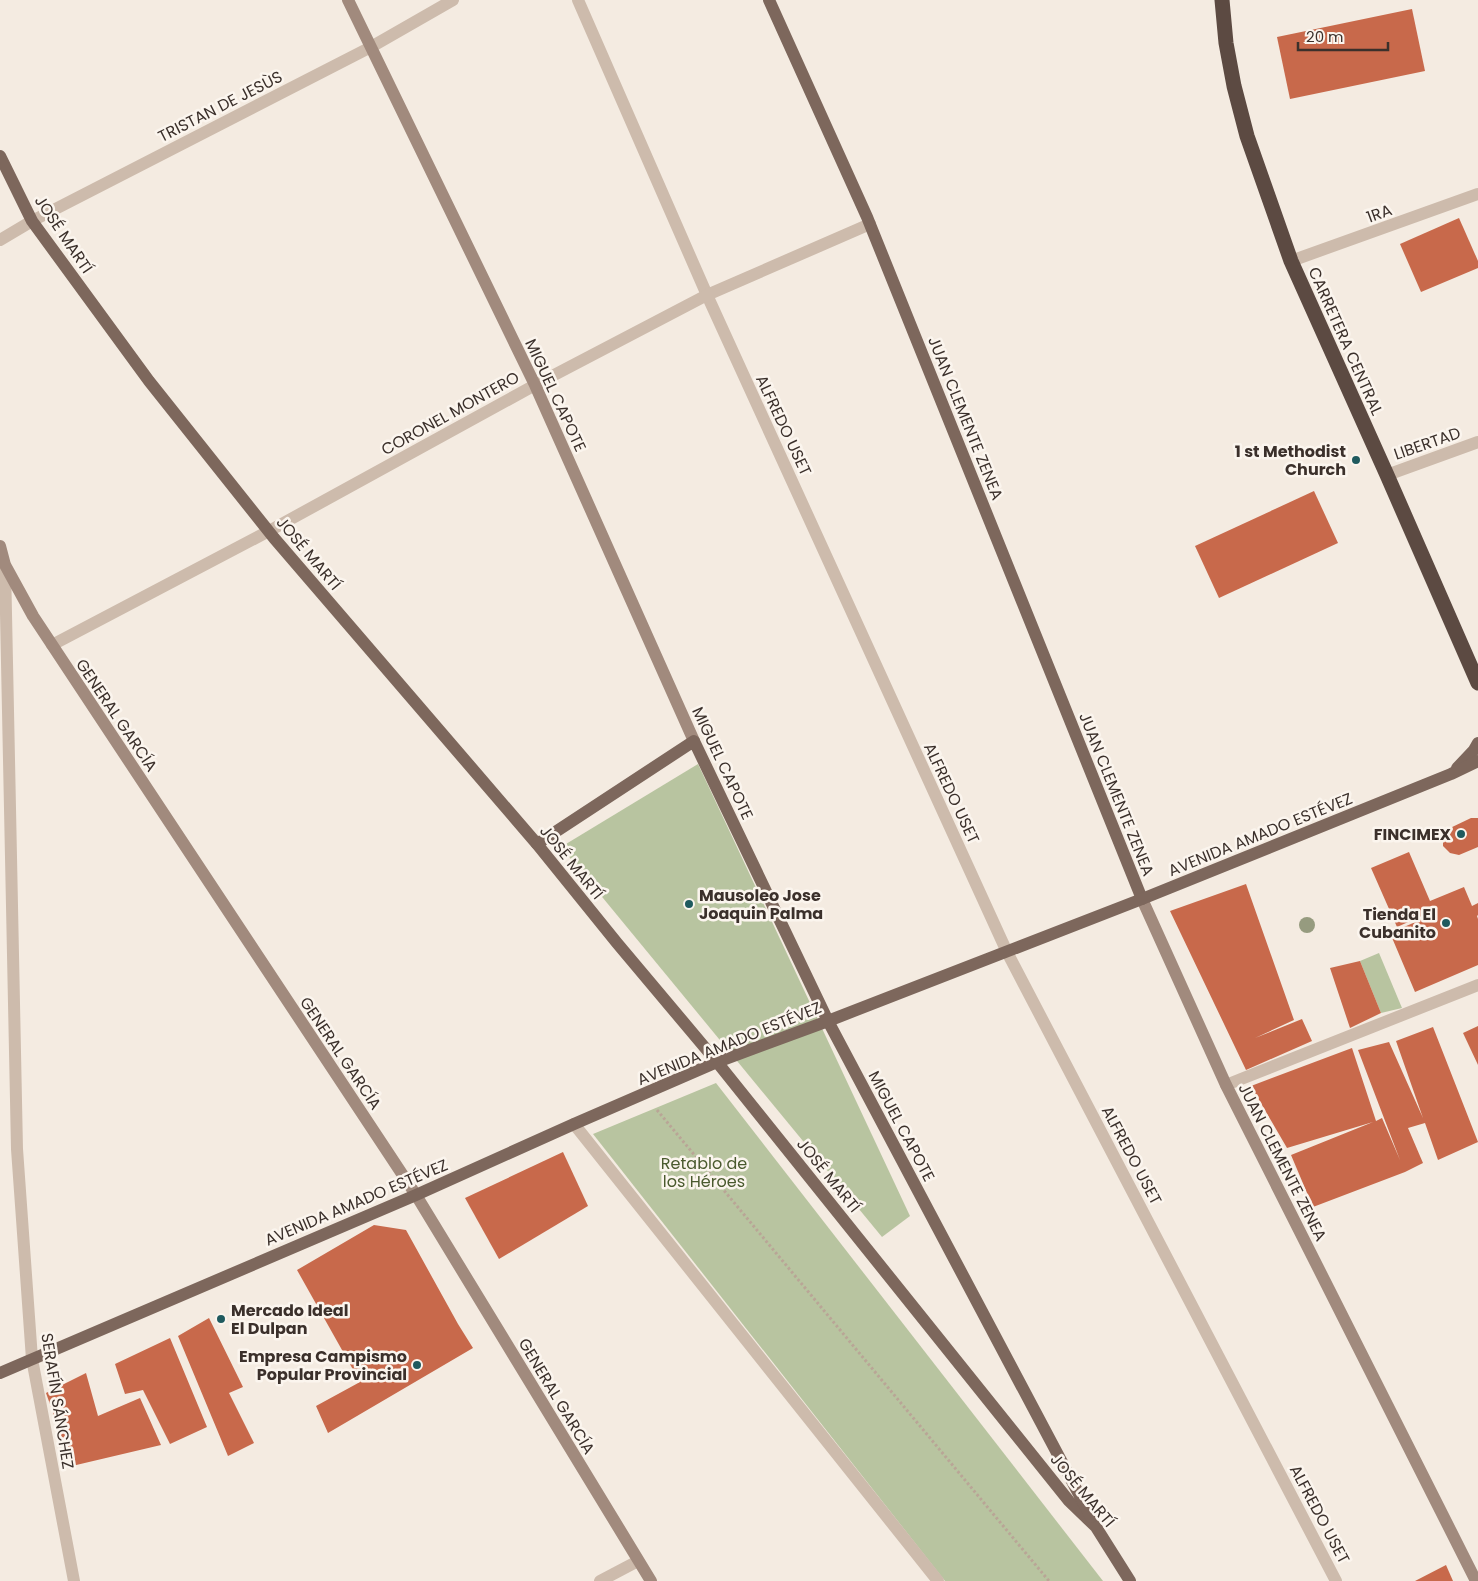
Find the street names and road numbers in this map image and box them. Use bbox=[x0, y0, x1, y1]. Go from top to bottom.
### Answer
street label: TRISTAN DE JESÙS bbox=[154, 65, 286, 148]
street label: JOSÉ MARTÍ bbox=[29, 191, 98, 278]
street label: 1RA bbox=[1363, 198, 1395, 229]
street label: CARRETERA CENTRAL bbox=[1302, 263, 1389, 419]
street label: JUAN CLEMENTE ZENEA bbox=[922, 333, 1009, 504]
street label: MIGUEL CAPOTE bbox=[519, 335, 592, 455]
street label: CORONEL MONTERO bbox=[377, 366, 523, 461]
street label: ALFREDO USET bbox=[750, 371, 817, 480]
street label: LIBERTAD bbox=[1391, 421, 1464, 466]
street label: JOSÉ MARTÍ bbox=[271, 512, 346, 595]
street label: GENERAL GARCÍA bbox=[70, 654, 163, 777]
street label: MIGUEL CAPOTE bbox=[686, 703, 759, 823]
street label: JUAN CLEMENTE ZENEA bbox=[1073, 709, 1160, 880]
street label: ALFREDO USET bbox=[918, 739, 985, 848]
street label: AVENIDA AMADO ESTÉVEZ bbox=[1165, 787, 1356, 882]
street label: JOSÉ MARTÍ bbox=[534, 820, 609, 904]
street label: GENERAL GARCÍA bbox=[294, 992, 387, 1115]
street label: AVENIDA AMADO ESTÉVEZ bbox=[634, 996, 825, 1091]
street label: MIGUEL CAPOTE bbox=[863, 1067, 940, 1186]
street label: JUAN CLEMENTE ZENEA bbox=[1233, 1079, 1333, 1245]
street label: ALFREDO USET bbox=[1096, 1102, 1167, 1209]
street label: JOSÉ MARTÍ bbox=[791, 1133, 866, 1217]
street label: AVENIDA AMADO ESTÉVEZ bbox=[261, 1153, 451, 1252]
street label: SERAFÍN SÁNCHEZ bbox=[35, 1331, 80, 1471]
street label: GENERAL GARCÍA bbox=[513, 1334, 600, 1459]
street label: JOSÉ MARTÍ bbox=[1045, 1449, 1120, 1532]
street label: ALFREDO USET bbox=[1284, 1461, 1355, 1568]

